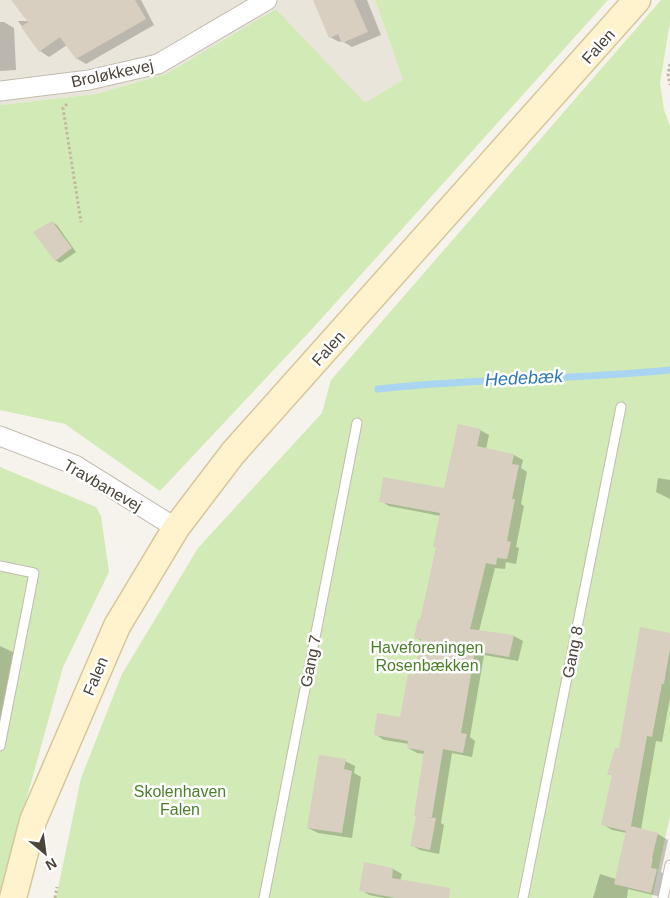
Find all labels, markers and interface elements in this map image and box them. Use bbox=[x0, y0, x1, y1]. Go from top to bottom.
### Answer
street label: Falen bbox=[579, 26, 618, 67]
street label: Broløkkevej bbox=[69, 56, 155, 90]
street label: Falen bbox=[309, 328, 348, 369]
water label: Hedebæk bbox=[485, 366, 564, 390]
street label: Travbanevej bbox=[61, 456, 145, 515]
street label: Gang 8 bbox=[559, 625, 586, 679]
street label: Gang 7 bbox=[297, 634, 324, 688]
park label: Haveforeningen Rosenbækken bbox=[371, 639, 483, 674]
street label: Falen bbox=[80, 654, 111, 698]
park label: Skolenhaven Falen bbox=[134, 783, 226, 818]
north arrow bbox=[20, 828, 70, 878]
text: N bbox=[43, 855, 60, 874]

